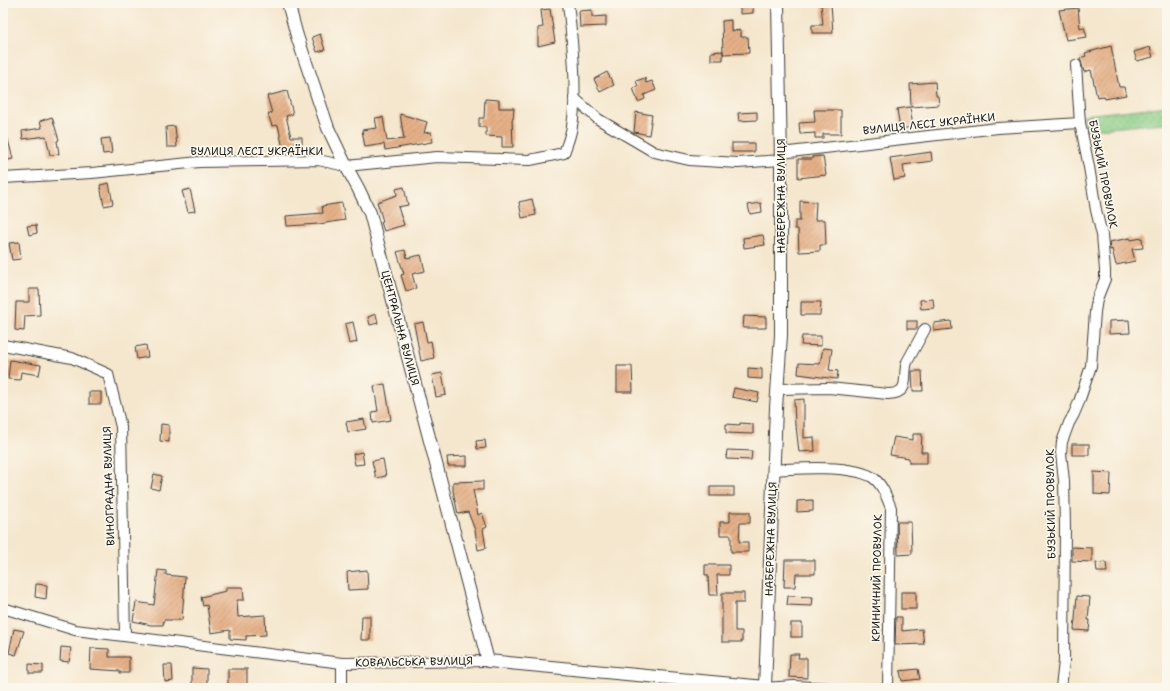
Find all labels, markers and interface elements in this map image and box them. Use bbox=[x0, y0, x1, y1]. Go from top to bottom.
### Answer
street label: ВУЛИЦЯ ЛЕСІ УКРАЇНКИ bbox=[862, 110, 996, 138]
street label: БУЗЬКИЙ ПРОВУЛОК bbox=[1085, 118, 1122, 230]
street label: НАБЕРЕЖНА ВУЛИЦЯ bbox=[774, 138, 789, 254]
street label: ВУЛИЦЯ ЛЕСІ УКРАЇНКИ bbox=[191, 144, 324, 159]
street label: ЦЕНТРАЛЬНА ВУЛИЦЯ bbox=[377, 269, 423, 387]
street label: ВИНОГРАДНА ВУЛИЦЯ bbox=[99, 426, 119, 546]
street label: БУЗЬКИЙ ПРОВУЛОК bbox=[1042, 449, 1059, 559]
street label: НАБЕРЕЖНА ВУЛИЦЯ bbox=[761, 481, 781, 597]
street label: КРИНИЧНИЙ ПРОВУЛОК bbox=[867, 514, 886, 642]
street label: КОВАЛЬСЬКА ВУЛИЦЯ bbox=[355, 653, 473, 671]

